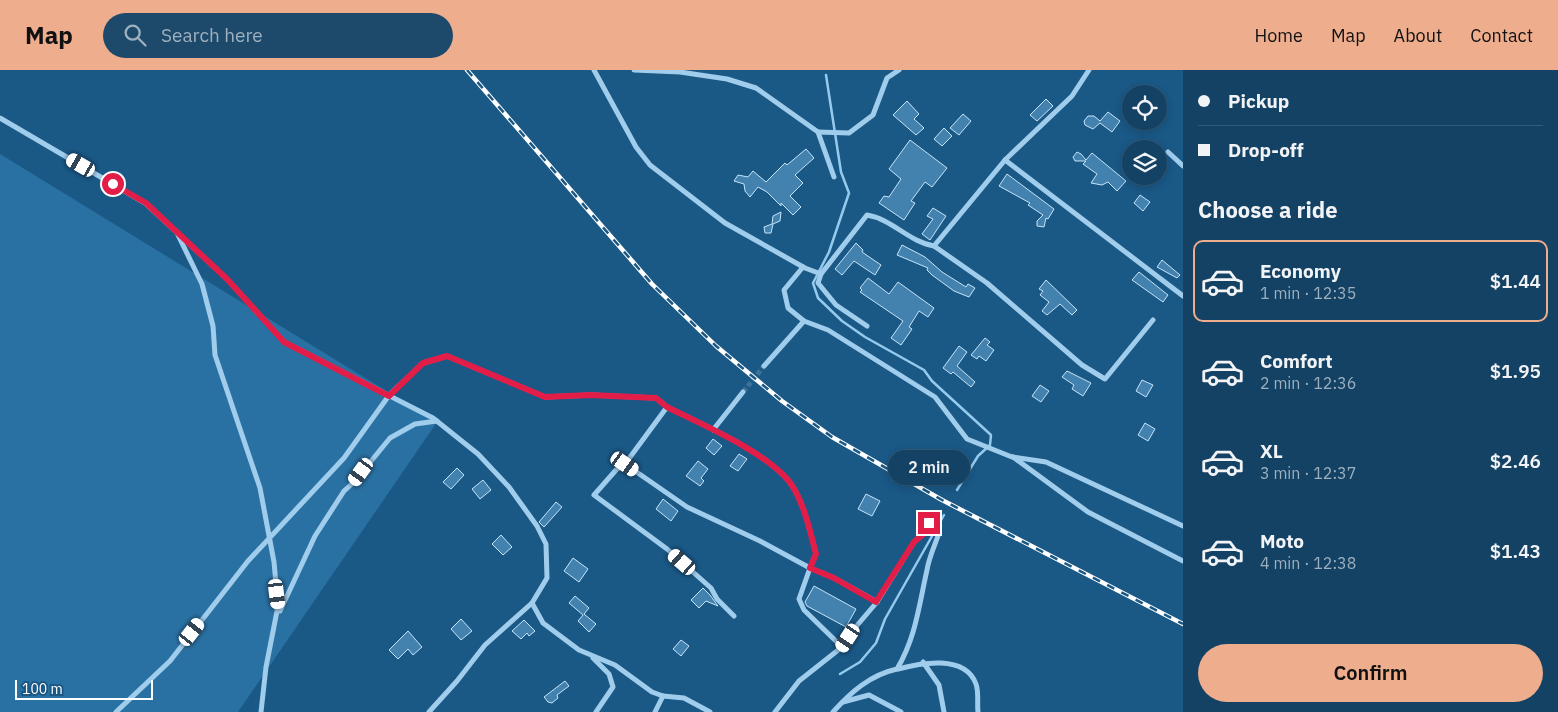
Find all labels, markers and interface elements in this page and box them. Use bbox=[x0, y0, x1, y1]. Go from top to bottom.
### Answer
search box bbox=[103, 13, 453, 58]
text: Map bbox=[25, 19, 73, 51]
icon: search bbox=[121, 21, 149, 49]
text: Search here bbox=[161, 23, 263, 47]
text: Home bbox=[1255, 24, 1303, 47]
text: Map bbox=[1331, 24, 1366, 47]
text: About bbox=[1394, 24, 1442, 47]
text: Contact bbox=[1470, 24, 1533, 47]
map controls bbox=[1122, 85, 1167, 185]
button: locate bbox=[1122, 85, 1167, 130]
text: Pickup bbox=[1228, 89, 1289, 113]
text: Drop-off bbox=[1228, 138, 1304, 162]
button: layers bbox=[1122, 140, 1167, 185]
car bbox=[64, 151, 97, 179]
route start bbox=[102, 173, 124, 195]
text: Choose a ride bbox=[1198, 195, 1338, 224]
icon: car bbox=[1200, 259, 1245, 304]
text: Economy bbox=[1260, 259, 1341, 283]
text: $1.44 bbox=[1490, 269, 1541, 293]
text: 1 min · 12:35 bbox=[1260, 283, 1356, 303]
icon: car bbox=[1200, 349, 1245, 394]
text: Comfort bbox=[1260, 349, 1333, 373]
text: $1.95 bbox=[1490, 359, 1541, 383]
text: 2 min · 12:36 bbox=[1260, 373, 1356, 393]
icon: car bbox=[1200, 439, 1245, 484]
text: XL bbox=[1260, 439, 1283, 463]
car bbox=[608, 449, 641, 479]
text: $2.46 bbox=[1490, 449, 1541, 473]
callout: 2 min bbox=[888, 450, 970, 486]
car bbox=[346, 455, 375, 489]
text: 2 min bbox=[908, 457, 950, 477]
text: 3 min · 12:37 bbox=[1260, 463, 1356, 483]
route end bbox=[918, 512, 940, 534]
icon: car bbox=[1200, 529, 1245, 574]
text: Moto bbox=[1260, 529, 1304, 553]
text: $1.43 bbox=[1490, 539, 1541, 563]
car bbox=[665, 546, 698, 578]
text: 4 min · 12:38 bbox=[1260, 553, 1356, 573]
car bbox=[267, 578, 286, 610]
car bbox=[176, 616, 207, 648]
car bbox=[833, 621, 862, 655]
button: Confirm bbox=[1198, 644, 1543, 702]
scale bar bbox=[15, 677, 152, 700]
text: 100 m bbox=[22, 680, 63, 698]

